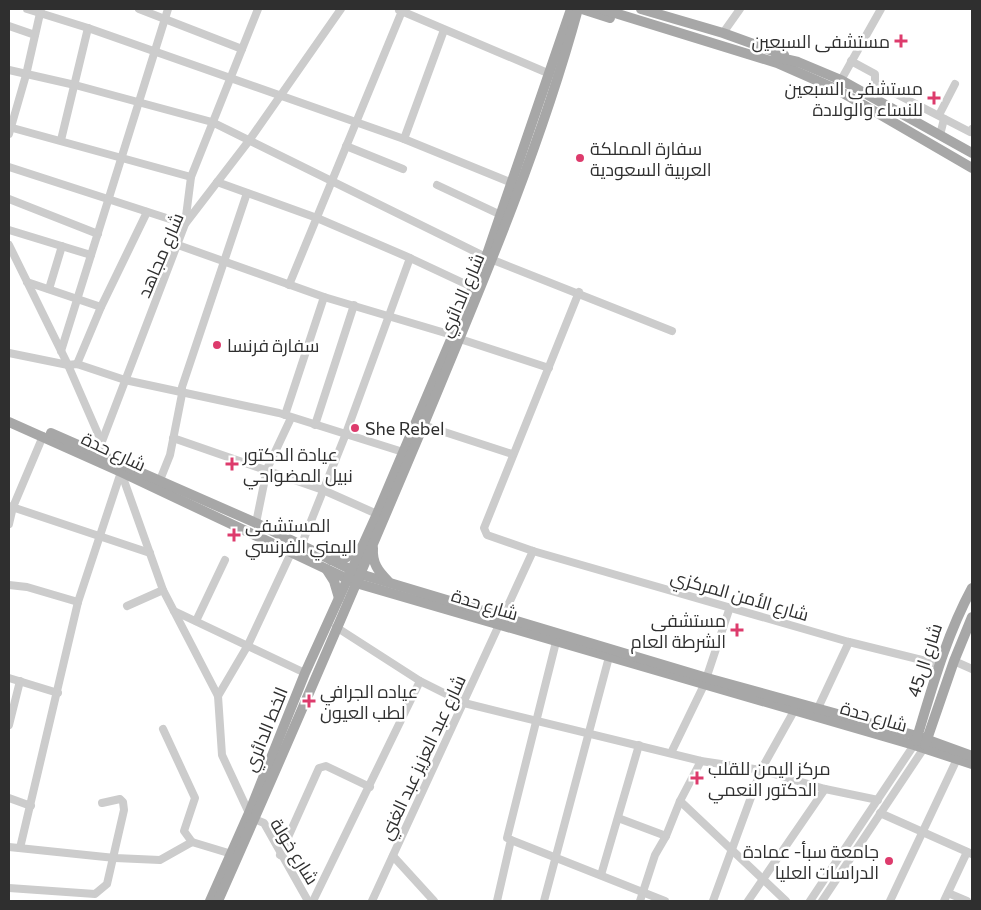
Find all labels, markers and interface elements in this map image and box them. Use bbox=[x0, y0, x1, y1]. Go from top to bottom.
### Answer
place label: مستشفى السبعين bbox=[751, 30, 890, 53]
marker: مستشفى السبعين bbox=[894, 34, 908, 48]
place label: مستشفى السبعين للنساء والولادة bbox=[784, 77, 923, 121]
marker: مستشفى السبعين للنساء والولادة bbox=[927, 91, 941, 105]
place label: سفارة المملكة العربية السعودية bbox=[590, 137, 712, 181]
marker: سفارة المملكة العربية السعودية bbox=[574, 152, 586, 164]
street label: شارع مجاهد bbox=[132, 209, 190, 302]
street label: شارع الدائري bbox=[434, 250, 492, 342]
place label: سفارة فرنسا bbox=[227, 334, 319, 357]
marker: سفارة فرنسا bbox=[211, 339, 223, 351]
place label: She Rebel bbox=[365, 417, 445, 439]
marker: She Rebel bbox=[349, 422, 361, 434]
street label: شارع حدة bbox=[77, 427, 150, 477]
place label: عيادة الدكتور نبيل المضواحي bbox=[242, 443, 353, 490]
marker: عيادة الدكتور نبيل المضواحي bbox=[225, 457, 239, 471]
place label: المستشفى اليمني الفرنسي bbox=[245, 514, 357, 561]
marker: المستشفى اليمني الفرنسي bbox=[227, 528, 241, 542]
street label: شارع الأمن المركزي bbox=[667, 565, 811, 629]
street label: شارع حدة bbox=[448, 583, 521, 626]
place label: مستشفى الشرطة العام bbox=[631, 609, 726, 654]
street label: شارع ال45 bbox=[902, 620, 948, 700]
marker: مستشفى الشرطة العام bbox=[730, 623, 744, 637]
street label: شارع عبد العزيز عبد الغني bbox=[374, 671, 473, 845]
place label: عياده الجرافي لطب العيون bbox=[320, 680, 418, 724]
street label: الخط الدائري bbox=[238, 684, 296, 776]
marker: عياده الجرافي لطب العيون bbox=[302, 694, 316, 708]
street label: شارع حدة bbox=[838, 696, 910, 738]
place label: مركز اليمن للقلب الدكتور النعمي bbox=[708, 757, 831, 804]
marker: مركز اليمن للقلب الدكتور النعمي bbox=[690, 771, 704, 785]
street label: شارع خولة bbox=[264, 814, 324, 889]
place label: جامعة سبأ- عمادة الدراسات العليا bbox=[743, 840, 879, 884]
marker: جامعة سبأ- عمادة الدراسات العليا bbox=[883, 855, 895, 867]

